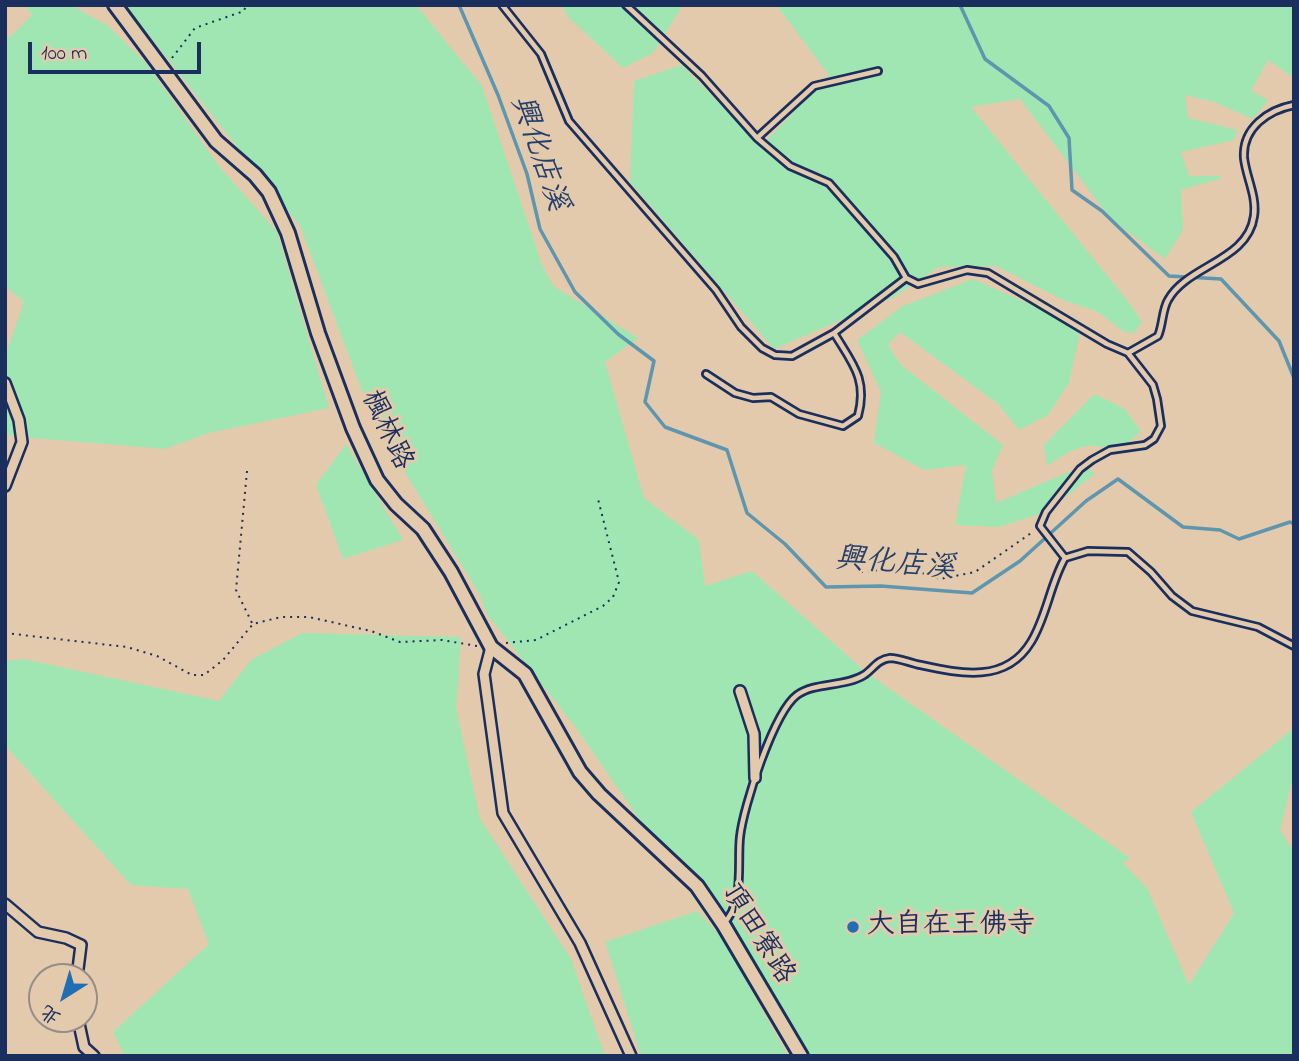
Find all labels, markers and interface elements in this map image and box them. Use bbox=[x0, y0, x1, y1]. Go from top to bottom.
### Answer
scale bar bbox=[32, 28, 205, 72]
text: 100 m bbox=[41, 39, 87, 69]
water label: 興化店溪 bbox=[500, 91, 574, 217]
street label: 楓林路 bbox=[352, 386, 418, 476]
water label: 興化店溪 bbox=[834, 543, 956, 589]
street label: 頂田寮路 bbox=[712, 879, 800, 991]
place label: 大自在王佛寺 bbox=[867, 910, 1035, 944]
marker: 大自在王佛寺 bbox=[845, 919, 861, 935]
north arrow bbox=[28, 963, 98, 1033]
text: 北 bbox=[36, 997, 67, 1030]

